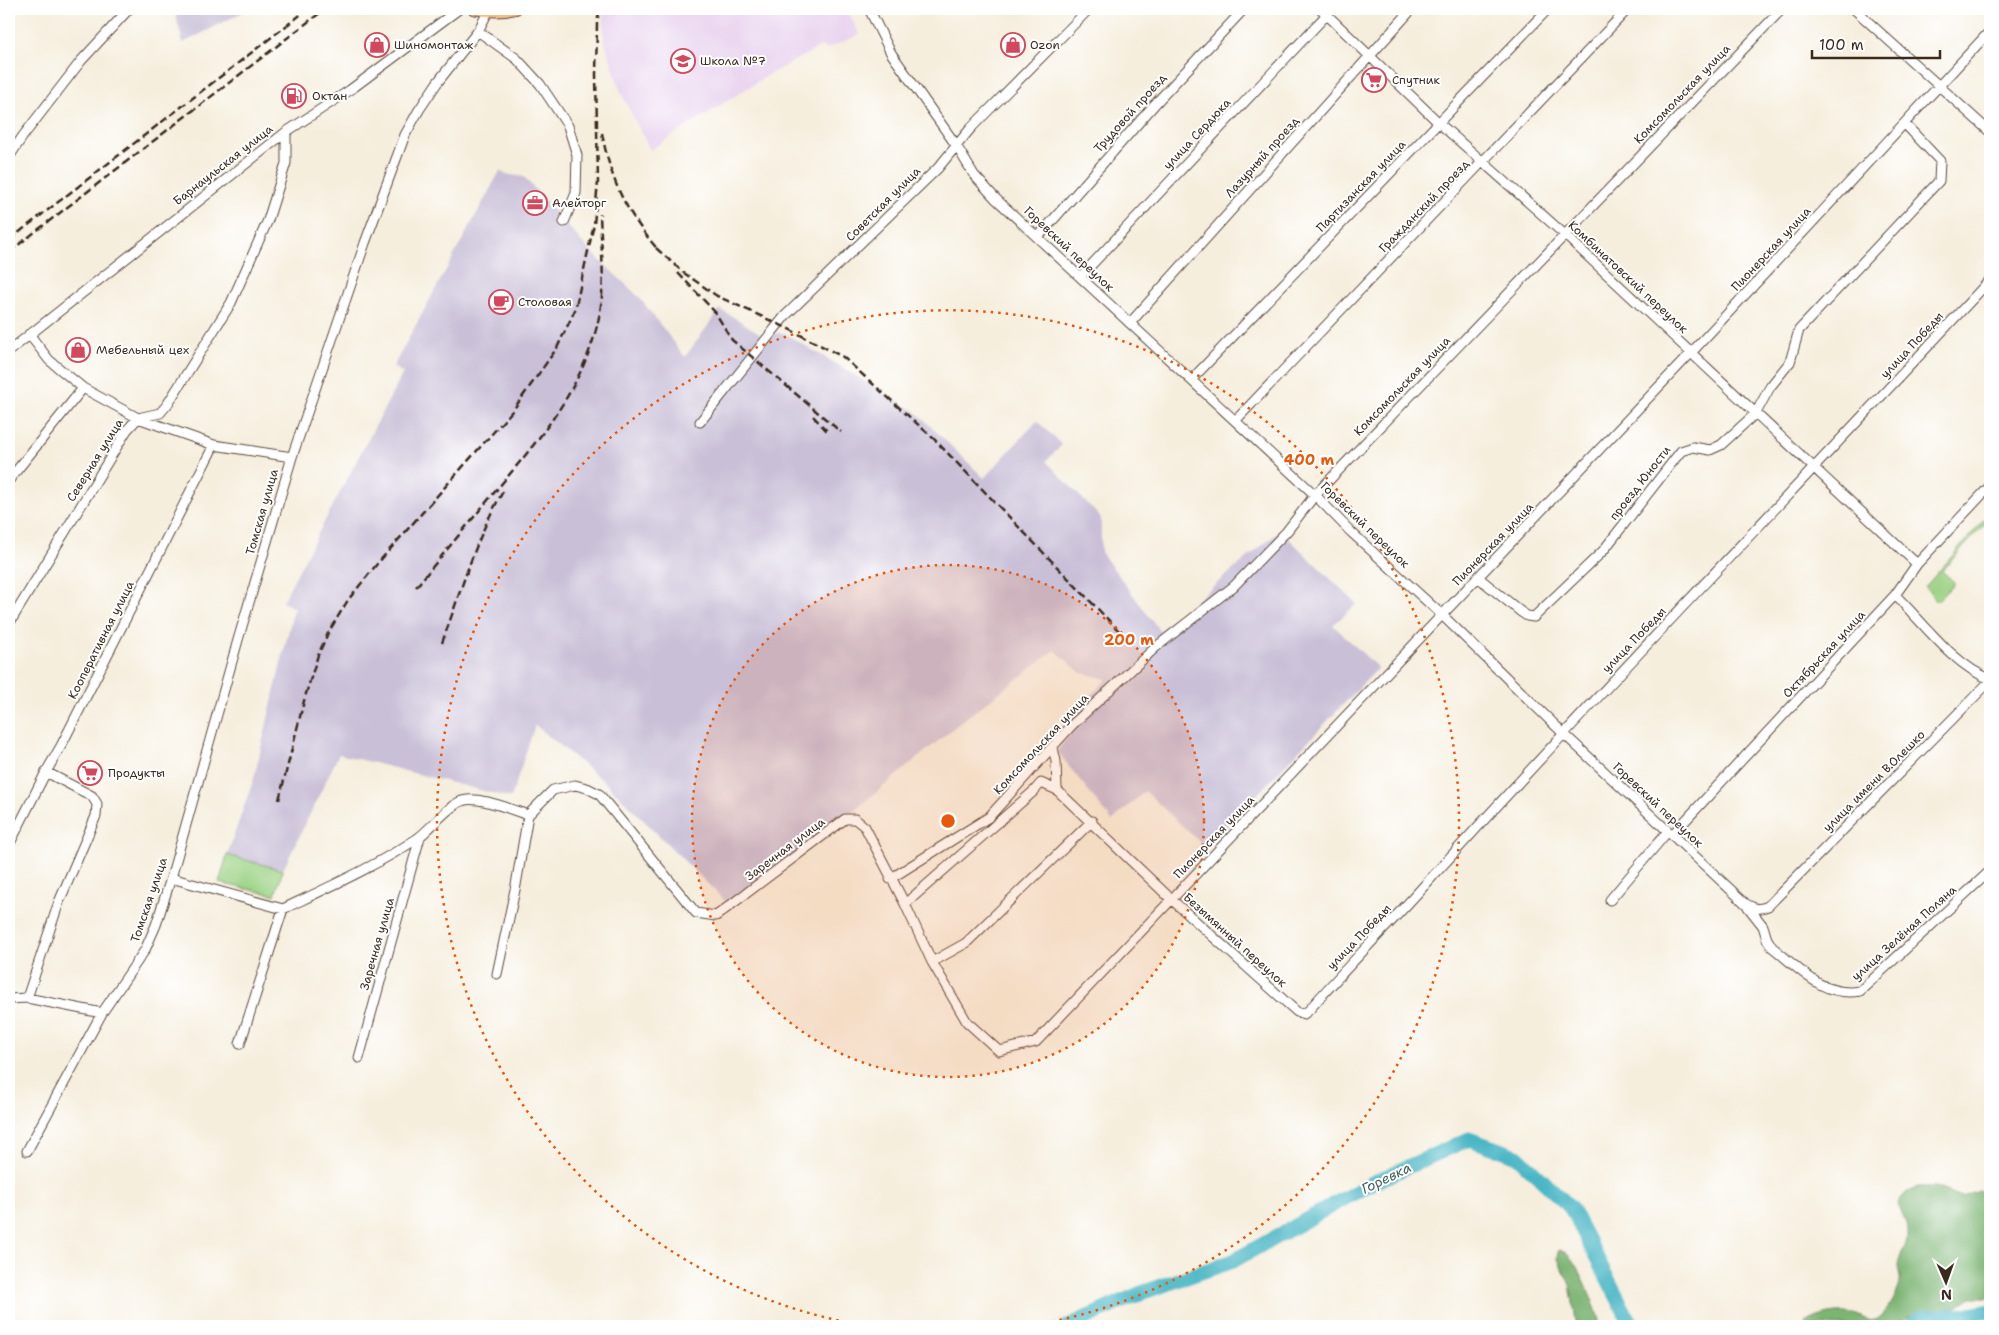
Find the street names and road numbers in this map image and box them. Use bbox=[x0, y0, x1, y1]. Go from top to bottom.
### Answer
street label: Комсомольская улица bbox=[1630, 40, 1734, 147]
street label: Трудовой проезд bbox=[1090, 70, 1170, 156]
street label: улица Сердюка bbox=[1160, 95, 1235, 173]
street label: Лазурный проезд bbox=[1221, 113, 1303, 201]
street label: Барнаульская улица bbox=[170, 121, 277, 209]
street label: Партизанская улица bbox=[1313, 136, 1410, 236]
street label: Гражданский проезд bbox=[1375, 156, 1473, 256]
street label: Советская улица bbox=[842, 163, 924, 245]
street label: Горевский переулок bbox=[1020, 203, 1118, 295]
street label: Пионерская улица bbox=[1728, 203, 1815, 295]
street label: Комбинатовский переулок bbox=[1565, 217, 1692, 337]
street label: улица Победы bbox=[1877, 308, 1947, 382]
street label: Комсомольская улица bbox=[1350, 332, 1454, 439]
street label: Северная улица bbox=[63, 415, 127, 505]
street label: проезд Юности bbox=[1606, 442, 1674, 524]
street label: Томская улица bbox=[242, 467, 282, 557]
street label: Горевский переулок bbox=[1317, 478, 1413, 572]
street label: Пионерская улица bbox=[1449, 499, 1537, 589]
street label: Кооперативная улица bbox=[64, 578, 138, 702]
street label: улица Победы bbox=[1599, 604, 1669, 676]
street label: Октябрьская улица bbox=[1779, 606, 1869, 701]
street label: Комсомольская улица bbox=[990, 690, 1092, 798]
street label: улица имени В.Олешко bbox=[1820, 727, 1928, 835]
street label: Горевский переулок bbox=[1609, 759, 1707, 851]
street label: Пионерская улица bbox=[1170, 792, 1258, 882]
street label: Заречная улица bbox=[742, 813, 828, 884]
street label: Томская улица bbox=[127, 855, 171, 945]
street label: улица Зелёная Поляна bbox=[1848, 881, 1960, 984]
street label: Безымянный переулок bbox=[1180, 889, 1291, 991]
street label: Заречная улица bbox=[356, 895, 398, 992]
street label: улица Победы bbox=[1324, 901, 1394, 973]

